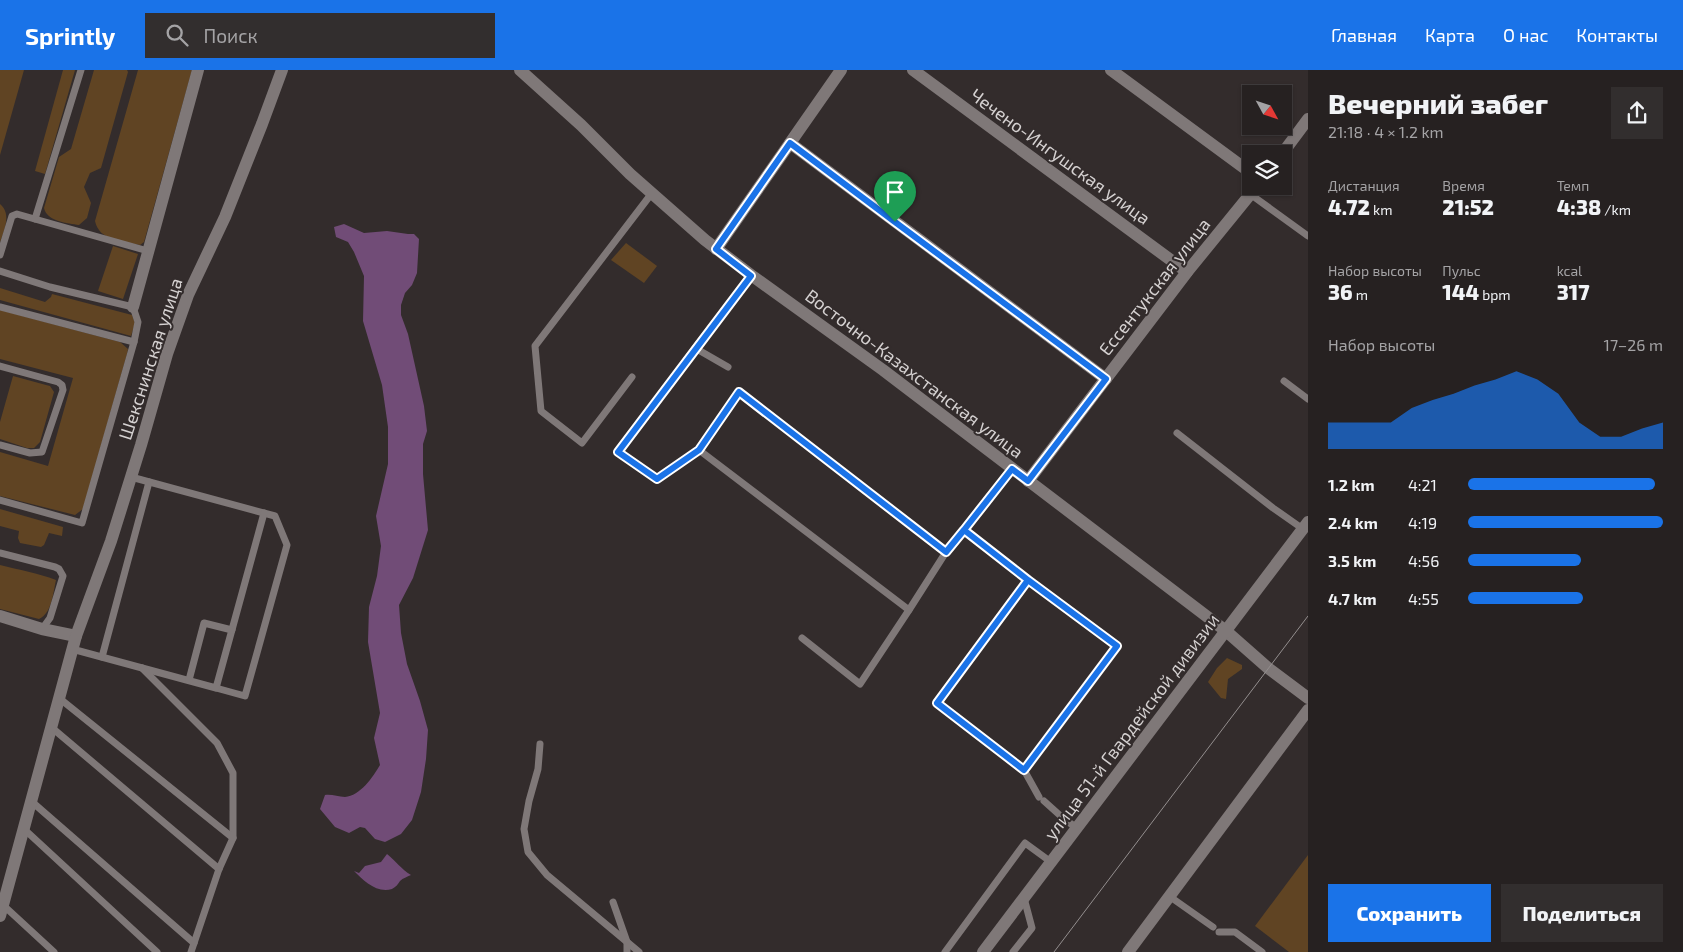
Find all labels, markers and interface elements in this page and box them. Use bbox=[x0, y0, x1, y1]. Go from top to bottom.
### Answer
search box bbox=[145, 13, 495, 58]
text: Sprintly bbox=[25, 21, 115, 50]
icon: search bbox=[163, 21, 191, 49]
text: Поиск bbox=[203, 24, 258, 47]
text: Главная bbox=[1331, 24, 1397, 46]
text: Карта bbox=[1425, 24, 1475, 46]
text: О нас bbox=[1503, 24, 1548, 46]
text: Контакты bbox=[1576, 24, 1658, 46]
street label: Чечено-Ингушская улица bbox=[966, 84, 1155, 229]
north arrow bbox=[1242, 85, 1292, 135]
map controls bbox=[1242, 85, 1292, 195]
text: Вечерний забег bbox=[1328, 86, 1548, 120]
button: share bbox=[1611, 87, 1663, 139]
text: 21:18 · 4 × 1.2 km bbox=[1328, 122, 1444, 141]
button: layers bbox=[1242, 145, 1292, 195]
pin bbox=[874, 171, 916, 222]
text: Дистанция bbox=[1328, 177, 1400, 194]
text: Время bbox=[1442, 177, 1485, 194]
text: Темп bbox=[1557, 177, 1589, 194]
icon: arrive bbox=[881, 178, 909, 206]
text: 4.72 bbox=[1328, 194, 1370, 219]
text: 21:52 bbox=[1442, 194, 1494, 219]
text: 4:38 bbox=[1557, 194, 1601, 219]
text: km bbox=[1370, 201, 1392, 218]
text: /km bbox=[1601, 201, 1631, 218]
street label: Ессентукская улица bbox=[1094, 213, 1215, 359]
text: Набор высоты bbox=[1328, 262, 1422, 279]
text: Пульс bbox=[1442, 262, 1481, 279]
text: kcal bbox=[1557, 262, 1582, 279]
street label: Шекснинская улица bbox=[113, 275, 187, 442]
text: 36 bbox=[1328, 279, 1353, 304]
text: 144 bbox=[1442, 279, 1479, 304]
text: 317 bbox=[1557, 279, 1589, 304]
street label: Восточно-Казахстанская улица bbox=[801, 284, 1028, 462]
text: m bbox=[1353, 286, 1368, 303]
text: bpm bbox=[1479, 286, 1511, 303]
text: Набор высоты bbox=[1328, 335, 1435, 354]
text: 17–26 m bbox=[1604, 335, 1663, 354]
text: 1.2 km bbox=[1328, 475, 1375, 494]
text: 4:21 bbox=[1408, 475, 1437, 494]
text: 2.4 km bbox=[1328, 513, 1378, 532]
text: 4:19 bbox=[1408, 513, 1437, 532]
text: 3.5 km bbox=[1328, 551, 1376, 570]
text: 4:56 bbox=[1408, 551, 1439, 570]
text: 4.7 km bbox=[1328, 589, 1377, 608]
text: 4:55 bbox=[1408, 589, 1439, 608]
street label: улица 51-й Гвардейской дивизии bbox=[1039, 609, 1223, 844]
button: Сохранить bbox=[1328, 884, 1491, 942]
button: Поделиться bbox=[1501, 884, 1663, 942]

